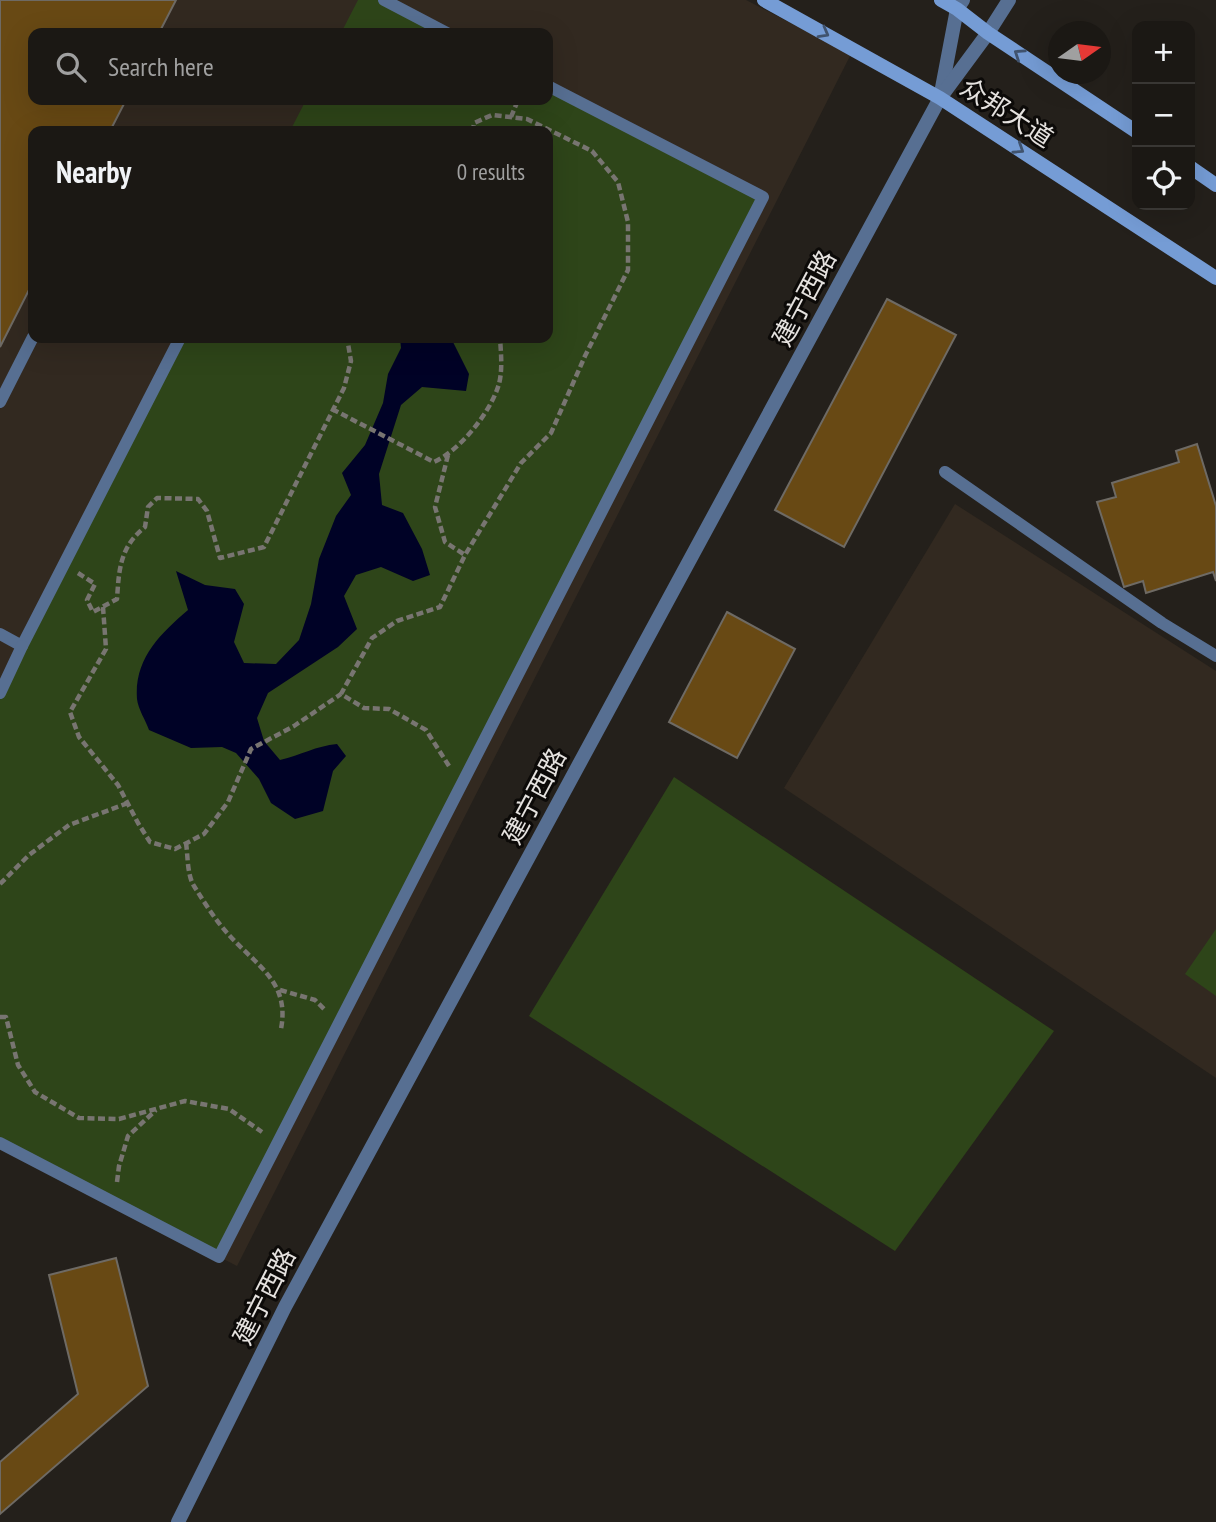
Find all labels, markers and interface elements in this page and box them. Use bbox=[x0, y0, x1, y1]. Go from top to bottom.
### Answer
north arrow bbox=[1048, 21, 1111, 84]
map controls bbox=[1132, 21, 1195, 210]
button: + bbox=[1132, 21, 1195, 84]
one-way arrow bbox=[816, 25, 829, 38]
search box bbox=[28, 28, 553, 105]
icon: search bbox=[52, 48, 90, 86]
text: Search here bbox=[108, 50, 214, 83]
one-way arrow bbox=[1014, 50, 1027, 62]
street label: 众邦大道 bbox=[954, 70, 1060, 154]
button: − bbox=[1132, 84, 1195, 147]
one-way arrow bbox=[1011, 141, 1024, 154]
button: locate bbox=[1132, 147, 1195, 210]
text: Nearby bbox=[56, 152, 131, 191]
text: 0 results bbox=[457, 157, 525, 186]
street label: 建宁西路 bbox=[765, 244, 843, 352]
street label: 建宁西路 bbox=[495, 742, 573, 850]
street label: 建宁西路 bbox=[226, 1242, 302, 1350]

